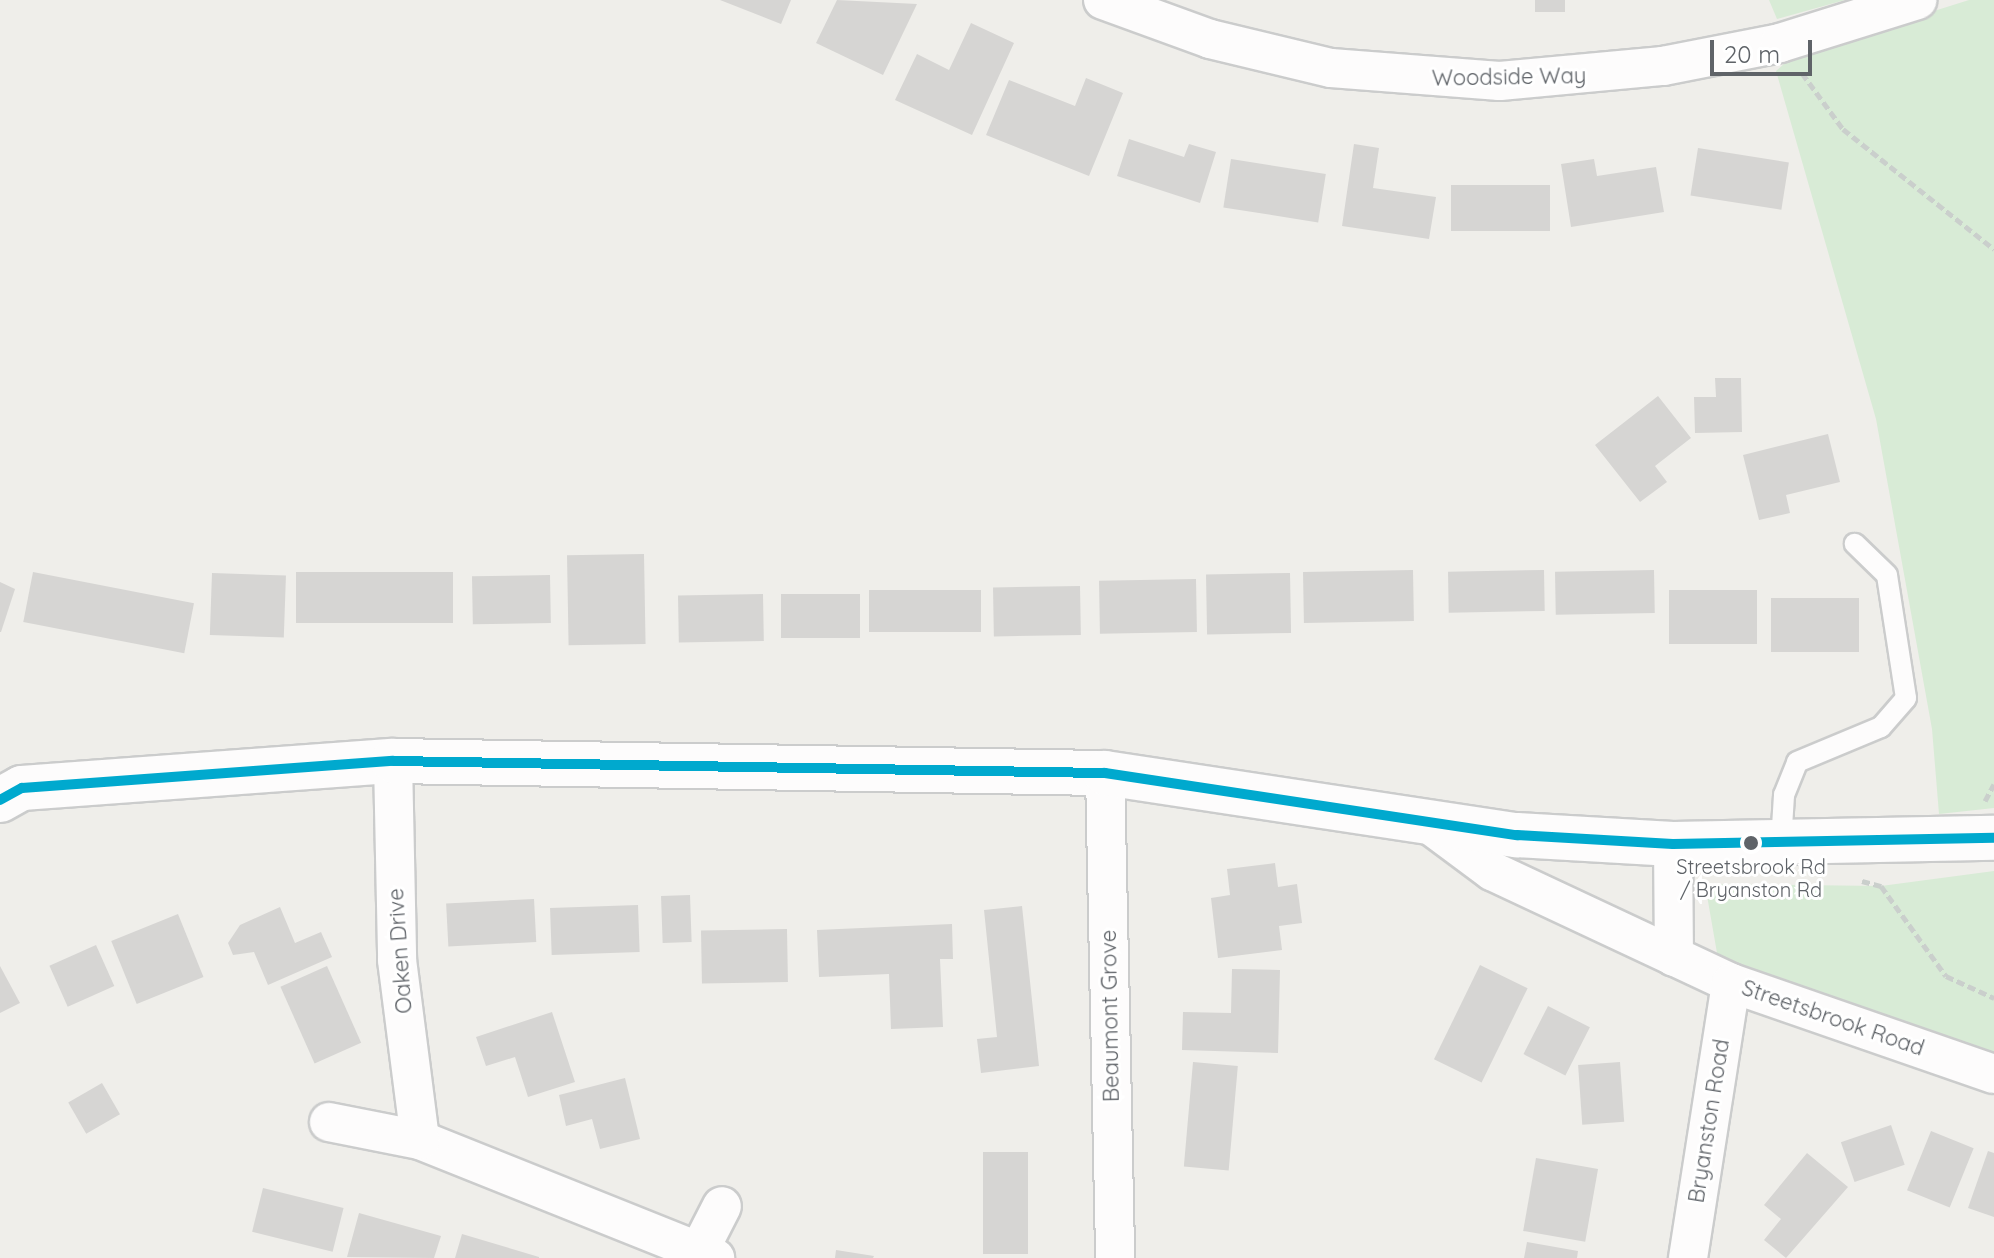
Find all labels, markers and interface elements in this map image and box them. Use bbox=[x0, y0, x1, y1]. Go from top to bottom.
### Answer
scale bar bbox=[1714, 24, 1816, 74]
text: 20 m bbox=[1724, 39, 1780, 69]
street label: Woodside Way bbox=[1432, 62, 1586, 92]
marker: Streetsbrook Rd / Bryanston Rd bbox=[1743, 835, 1759, 851]
place label: Streetsbrook Rd / Bryanston Rd bbox=[1676, 854, 1826, 901]
street label: Oaken Drive bbox=[382, 887, 418, 1015]
street label: Beaumont Grove bbox=[1095, 930, 1125, 1102]
street label: Streetsbrook Road bbox=[1738, 974, 1928, 1062]
street label: Bryanston Road bbox=[1683, 1037, 1735, 1205]

